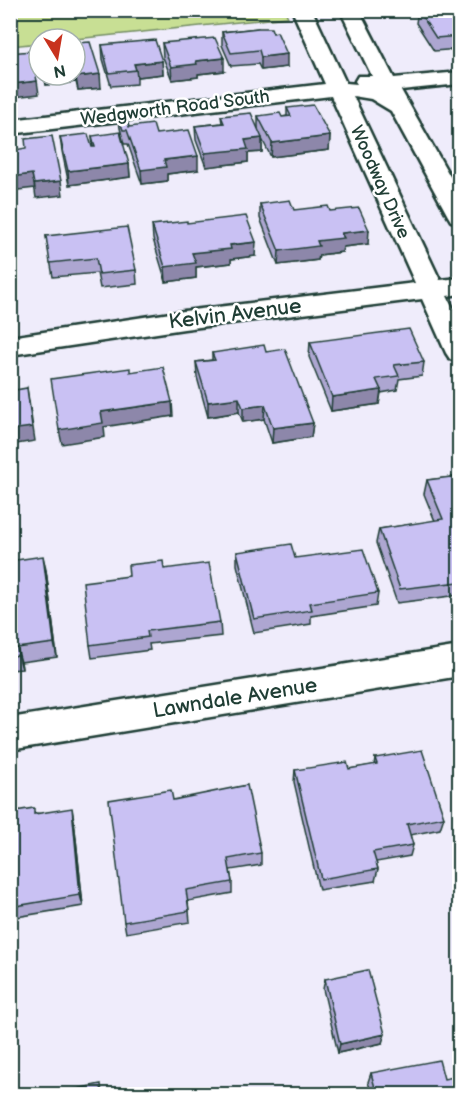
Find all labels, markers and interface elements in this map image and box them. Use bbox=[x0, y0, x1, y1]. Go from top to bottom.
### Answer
north arrow bbox=[27, 27, 87, 87]
text: N bbox=[52, 60, 67, 81]
street label: Wedgworth Road South bbox=[79, 86, 271, 130]
street label: Woodway Drive bbox=[346, 122, 414, 242]
street label: Kelvin Avenue bbox=[167, 293, 303, 335]
street label: Lawndale Avenue bbox=[151, 673, 319, 723]

